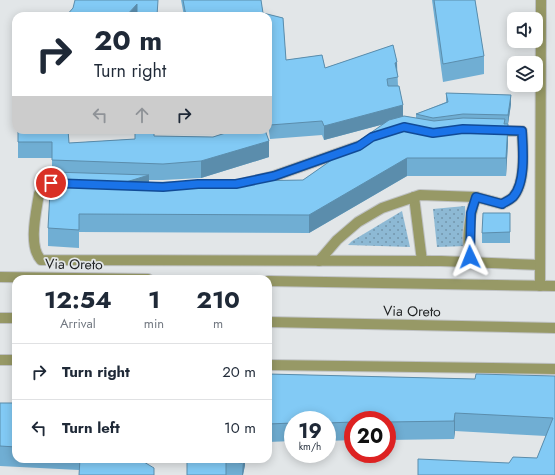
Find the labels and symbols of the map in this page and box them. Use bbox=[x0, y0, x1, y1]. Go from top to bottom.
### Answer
pin bbox=[34, 166, 68, 200]
position arrow bbox=[449, 236, 491, 278]
street label: Via Oreto bbox=[45, 253, 103, 275]
street label: Via Oreto bbox=[383, 300, 441, 322]
speed limit sign: 20 bbox=[344, 411, 396, 463]

